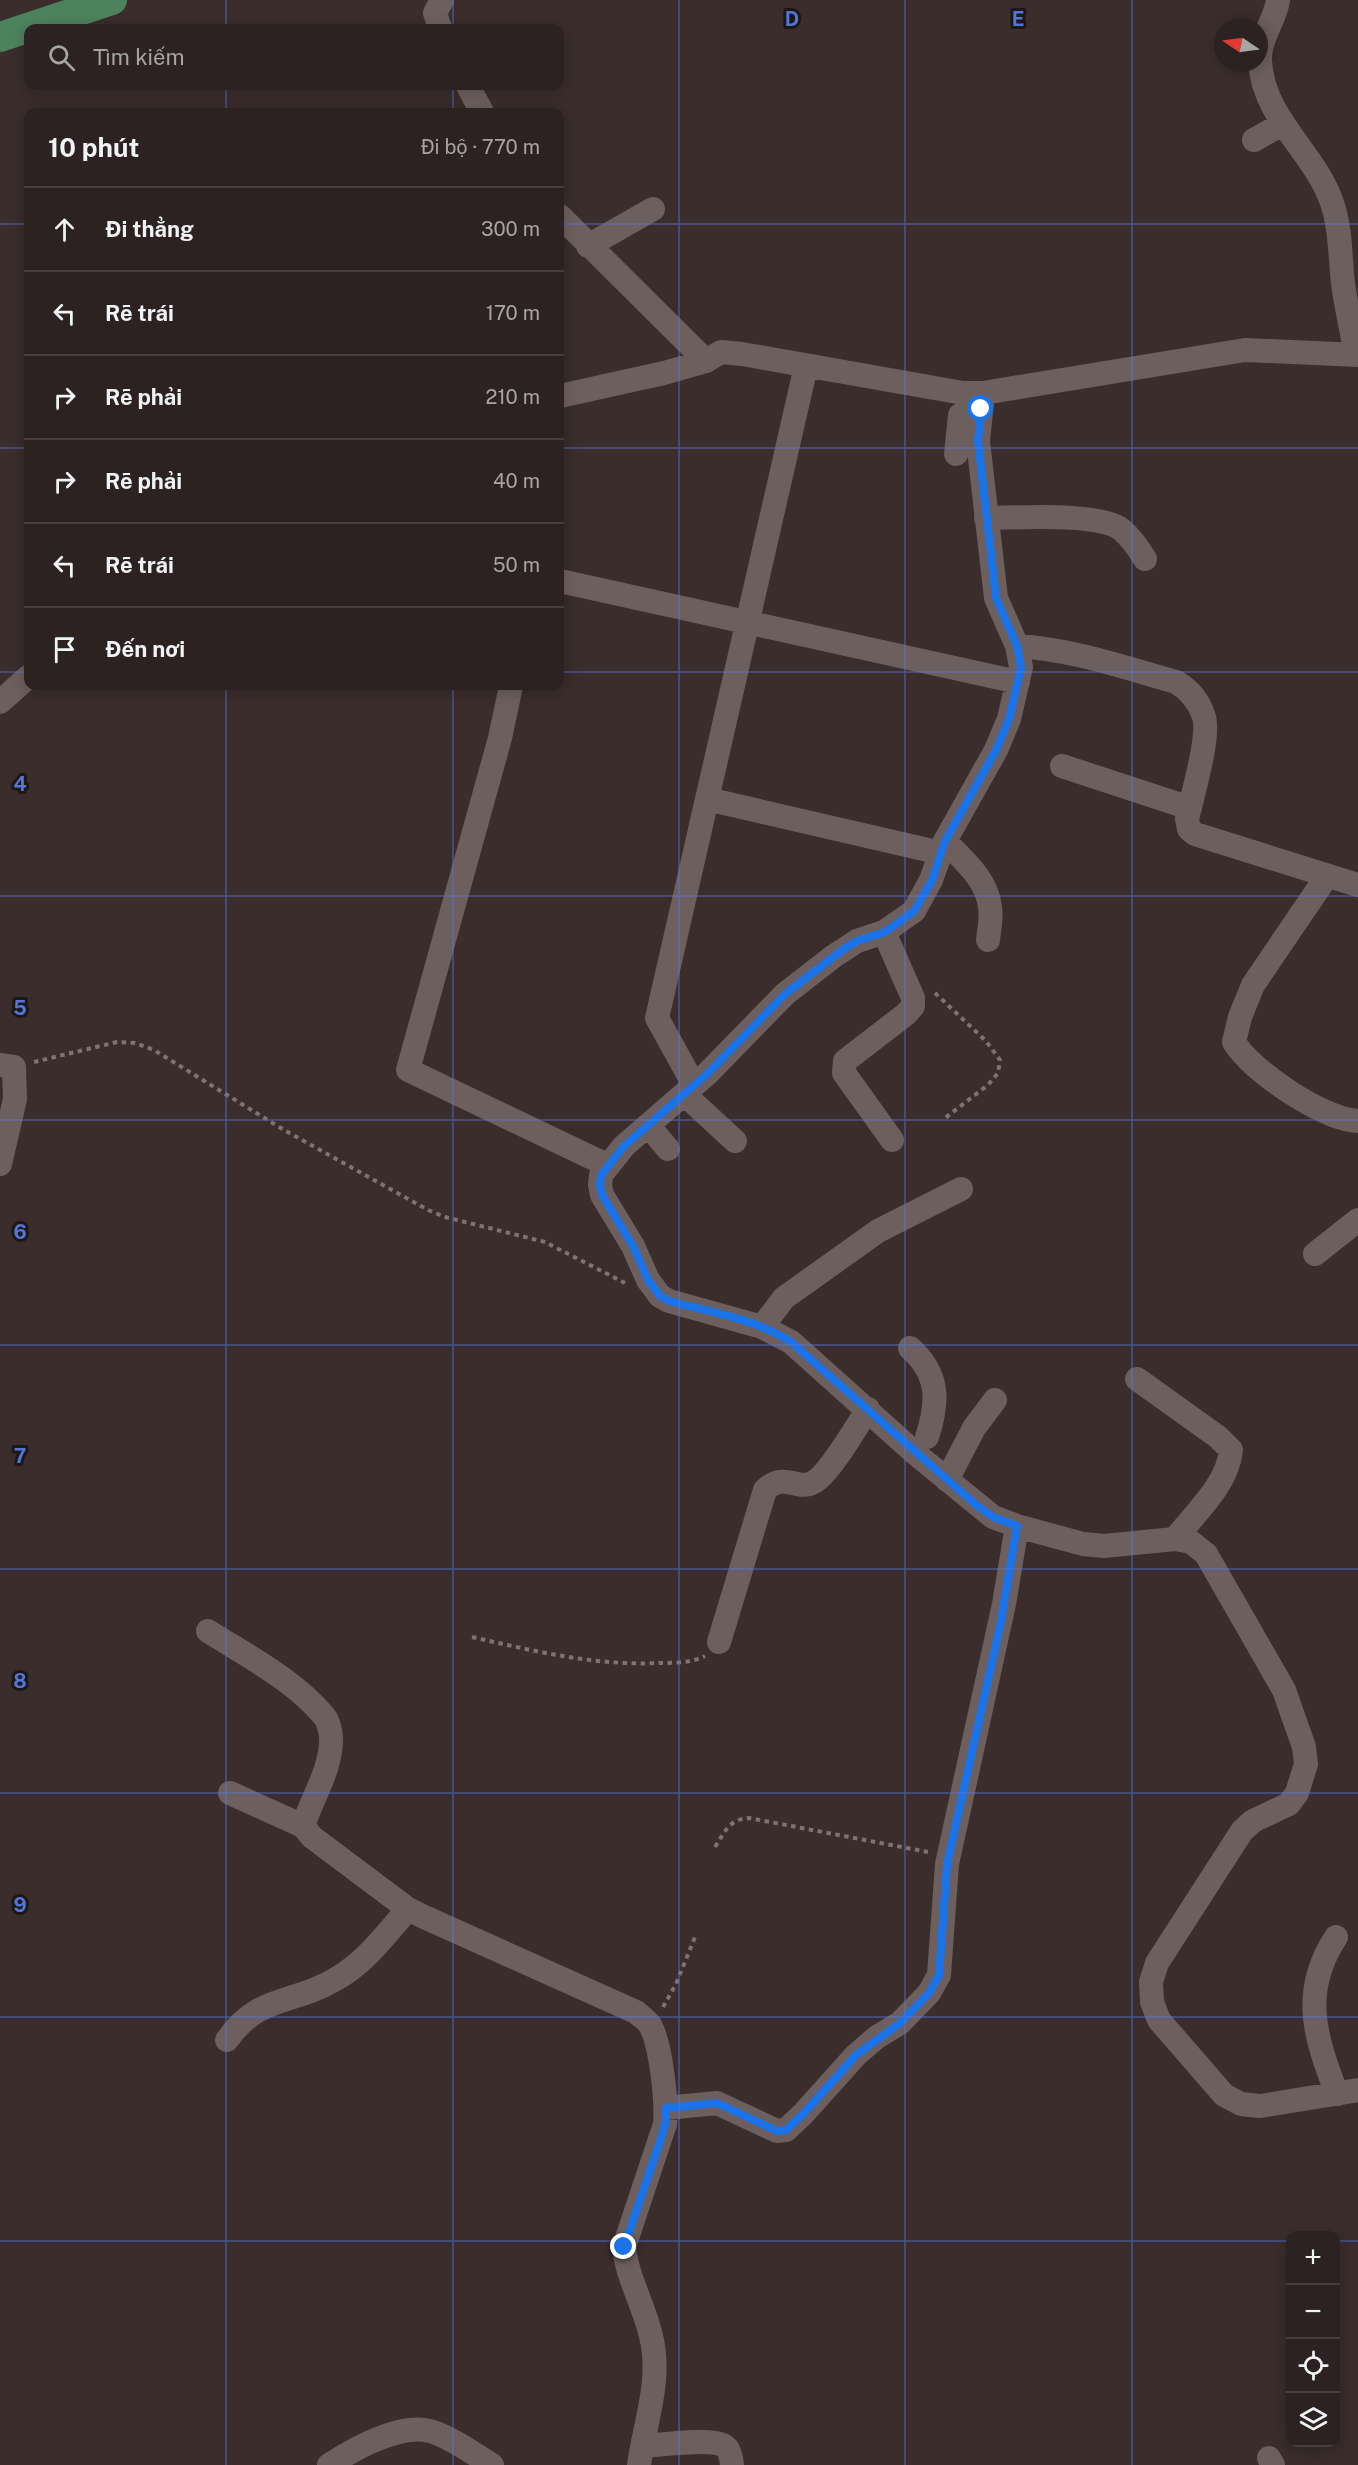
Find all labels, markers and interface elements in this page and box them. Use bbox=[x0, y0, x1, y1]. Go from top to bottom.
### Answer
text: D bbox=[785, 7, 799, 31]
text: E bbox=[1012, 7, 1024, 31]
north arrow bbox=[1214, 18, 1268, 72]
search box bbox=[24, 24, 564, 90]
icon: search bbox=[45, 41, 78, 74]
text: Tìm kiếm bbox=[93, 44, 184, 70]
text: 10 phút bbox=[48, 132, 139, 163]
text: Đi bộ · 770 m bbox=[420, 135, 540, 159]
icon: ahead bbox=[48, 213, 81, 246]
text: Đi thẳng bbox=[105, 216, 194, 242]
text: 300 m bbox=[481, 217, 540, 241]
icon: left bbox=[48, 297, 81, 330]
text: Rẽ trái bbox=[105, 300, 174, 326]
text: 170 m bbox=[486, 301, 540, 325]
icon: right bbox=[48, 381, 81, 414]
text: Rẽ phải bbox=[105, 384, 182, 410]
text: 210 m bbox=[486, 385, 540, 409]
route start bbox=[967, 395, 993, 421]
icon: right bbox=[48, 465, 81, 498]
text: Rẽ phải bbox=[105, 468, 182, 494]
text: 40 m bbox=[493, 469, 540, 493]
icon: left bbox=[48, 549, 81, 582]
text: Rẽ trái bbox=[105, 552, 174, 578]
text: 50 m bbox=[493, 553, 540, 577]
icon: arrive bbox=[48, 633, 81, 666]
text: Đến nơi bbox=[105, 636, 185, 662]
text: 4 bbox=[13, 772, 27, 796]
text: 5 bbox=[13, 996, 27, 1020]
text: 6 bbox=[13, 1220, 27, 1244]
text: 7 bbox=[14, 1444, 26, 1468]
text: 8 bbox=[13, 1669, 27, 1693]
text: 9 bbox=[13, 1893, 27, 1917]
map controls bbox=[1286, 2231, 1340, 2447]
button: + bbox=[1286, 2231, 1340, 2285]
route end bbox=[610, 2233, 636, 2259]
button: − bbox=[1286, 2285, 1340, 2339]
button: locate bbox=[1286, 2339, 1340, 2393]
button: layers bbox=[1286, 2393, 1340, 2447]

